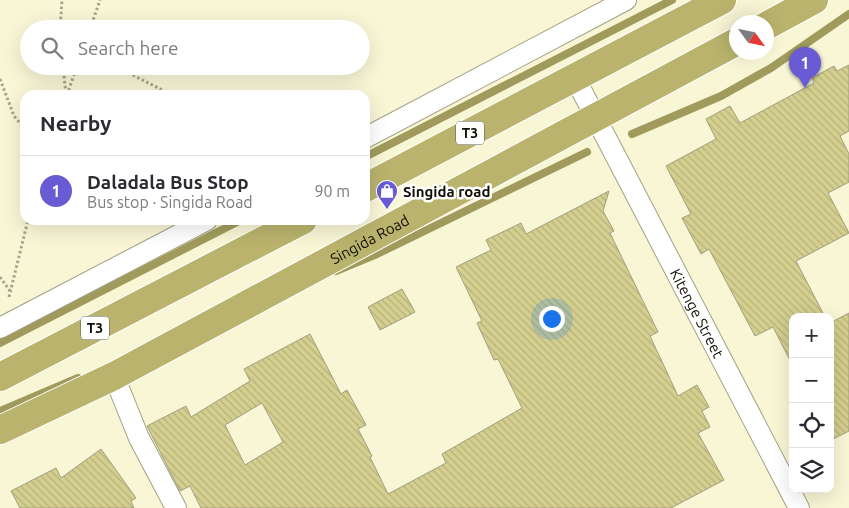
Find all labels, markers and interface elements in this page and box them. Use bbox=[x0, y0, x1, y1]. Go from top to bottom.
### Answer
north arrow bbox=[729, 15, 774, 60]
search box bbox=[20, 20, 370, 75]
icon: search bbox=[38, 34, 66, 62]
text: Search here bbox=[78, 37, 178, 59]
pin: 1 bbox=[789, 47, 821, 88]
text: Nearby bbox=[40, 111, 111, 135]
road number: T3 bbox=[456, 122, 484, 144]
text: Daladala Bus Stop bbox=[87, 171, 249, 193]
shop icon: Singida road bbox=[375, 179, 399, 210]
text: 1 bbox=[51, 182, 61, 200]
text: 90 m bbox=[314, 182, 350, 200]
place label: Singida road bbox=[403, 183, 490, 200]
text: Bus stop · Singida Road bbox=[87, 193, 253, 211]
street label: Singida Road bbox=[327, 211, 412, 267]
street label: Kitenge Street bbox=[667, 266, 728, 361]
your location bbox=[539, 306, 565, 332]
map controls bbox=[789, 313, 834, 493]
button: + bbox=[789, 313, 834, 358]
road number: T3 bbox=[81, 316, 109, 339]
button: − bbox=[789, 358, 834, 403]
button: locate bbox=[789, 403, 834, 448]
button: layers bbox=[789, 448, 834, 493]

